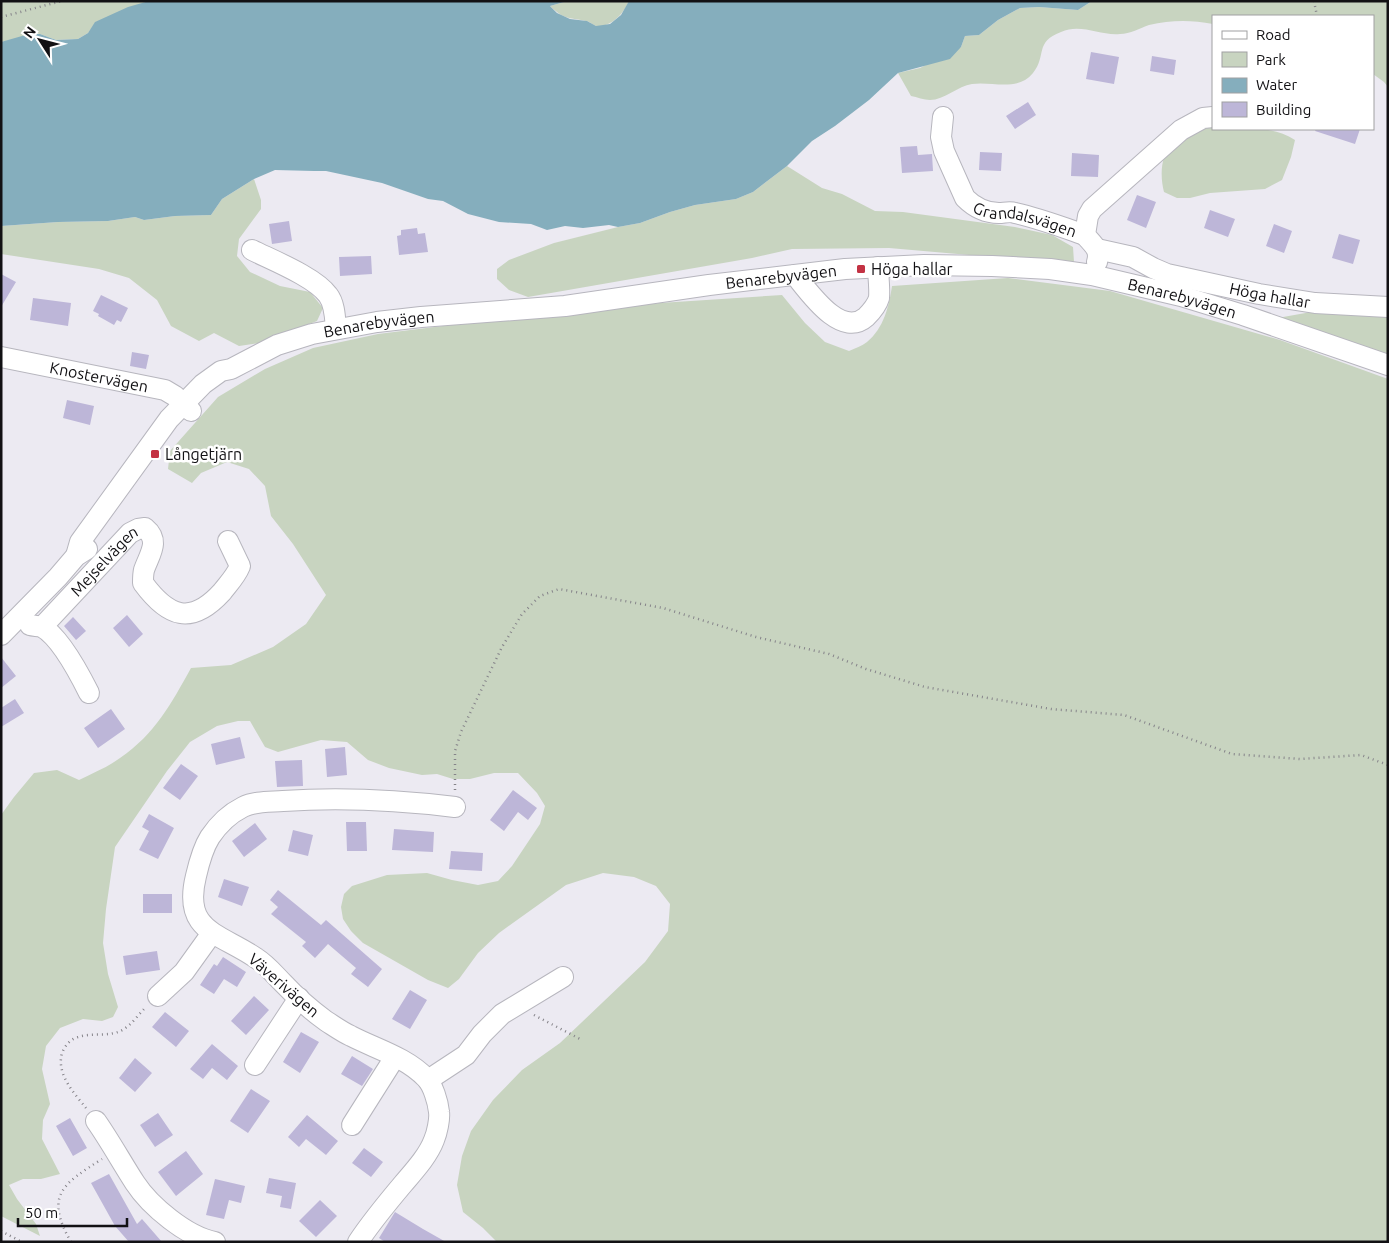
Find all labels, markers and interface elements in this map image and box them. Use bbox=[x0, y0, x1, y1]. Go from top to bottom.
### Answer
north arrow bbox=[15, 15, 65, 65]
legend bbox=[1212, 15, 1374, 130]
text: N bbox=[20, 23, 39, 41]
text: Road bbox=[1256, 26, 1291, 43]
text: Park bbox=[1256, 51, 1286, 68]
text: Water bbox=[1256, 76, 1297, 93]
text: Building bbox=[1256, 101, 1311, 118]
street label: Grandalsvägen bbox=[970, 198, 1079, 240]
place label: Höga hallar bbox=[871, 260, 953, 278]
street label: Benarebyvägen bbox=[724, 261, 838, 292]
marker: Höga hallar bbox=[855, 263, 867, 275]
street label: Benarebyvägen bbox=[1126, 275, 1239, 321]
street label: Höga hallar bbox=[1228, 279, 1312, 311]
street label: Benarebyvägen bbox=[322, 307, 435, 341]
street label: Knostervägen bbox=[48, 358, 150, 395]
place label: Långetjärn bbox=[165, 445, 242, 463]
marker: Långetjärn bbox=[149, 448, 161, 460]
street label: Mejselvägen bbox=[67, 522, 140, 600]
street label: Väverivägen bbox=[245, 949, 323, 1021]
scale bar bbox=[18, 1196, 126, 1228]
text: 50 m bbox=[25, 1204, 58, 1221]

